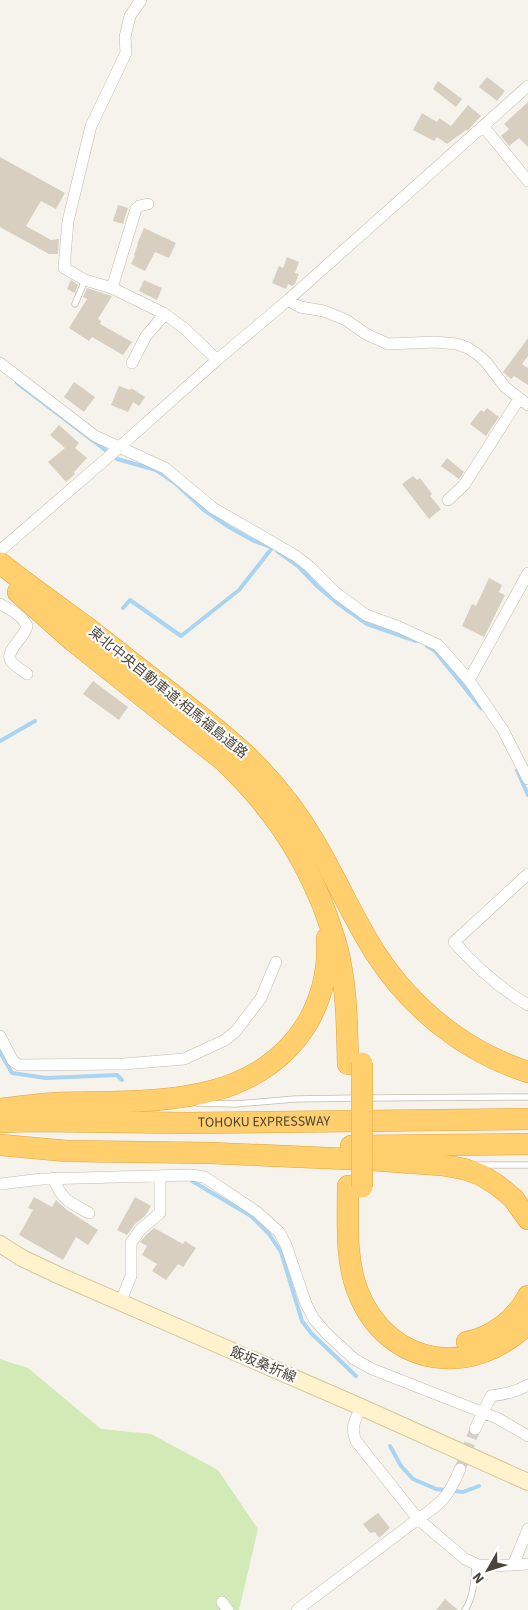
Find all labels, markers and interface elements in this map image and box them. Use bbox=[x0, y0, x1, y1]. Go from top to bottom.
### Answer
street label: 東北中央自動車道;相馬福島道路 bbox=[84, 622, 252, 764]
street label: TOHOKU EXPRESSWAY bbox=[198, 1111, 331, 1133]
street label: 飯坂桑折線 bbox=[227, 1342, 299, 1388]
north arrow bbox=[463, 1545, 513, 1595]
text: N bbox=[468, 1568, 489, 1587]

